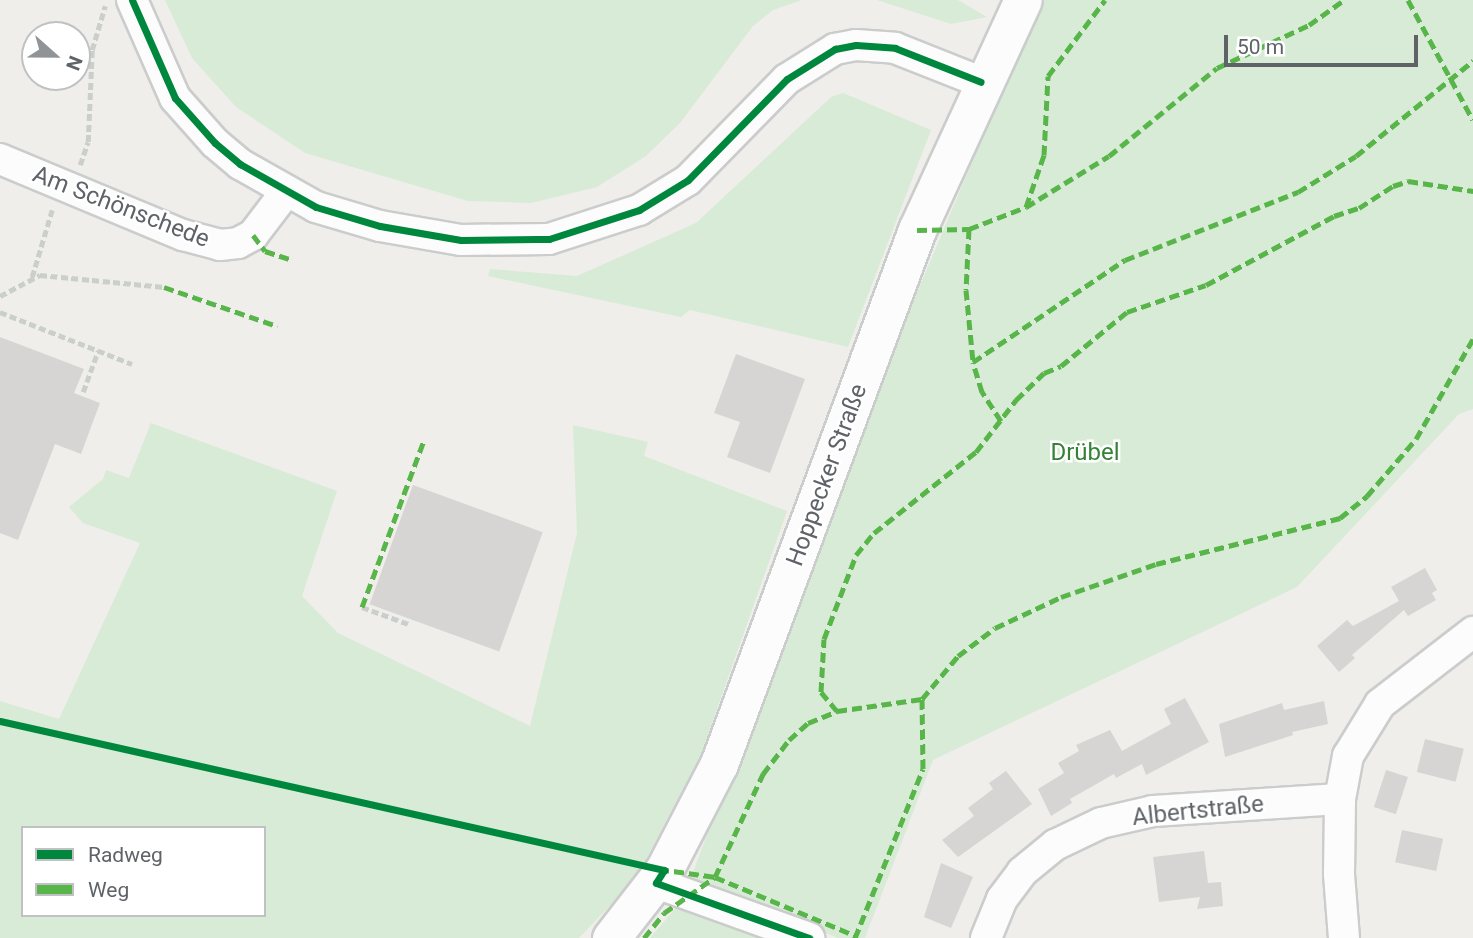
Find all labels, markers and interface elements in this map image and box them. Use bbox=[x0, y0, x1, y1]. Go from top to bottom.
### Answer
north arrow bbox=[21, 21, 91, 91]
scale bar bbox=[1228, 21, 1422, 65]
text: 50 m bbox=[1237, 35, 1284, 59]
text: N bbox=[61, 53, 87, 73]
street label: Am Schönschede bbox=[29, 160, 213, 254]
street label: Hoppecker Straße bbox=[781, 380, 873, 570]
park label: Drübel bbox=[1050, 439, 1120, 467]
street label: Albertstraße bbox=[1131, 790, 1265, 832]
legend bbox=[21, 826, 266, 917]
text: Radweg bbox=[88, 843, 163, 867]
text: Weg bbox=[88, 878, 129, 902]

